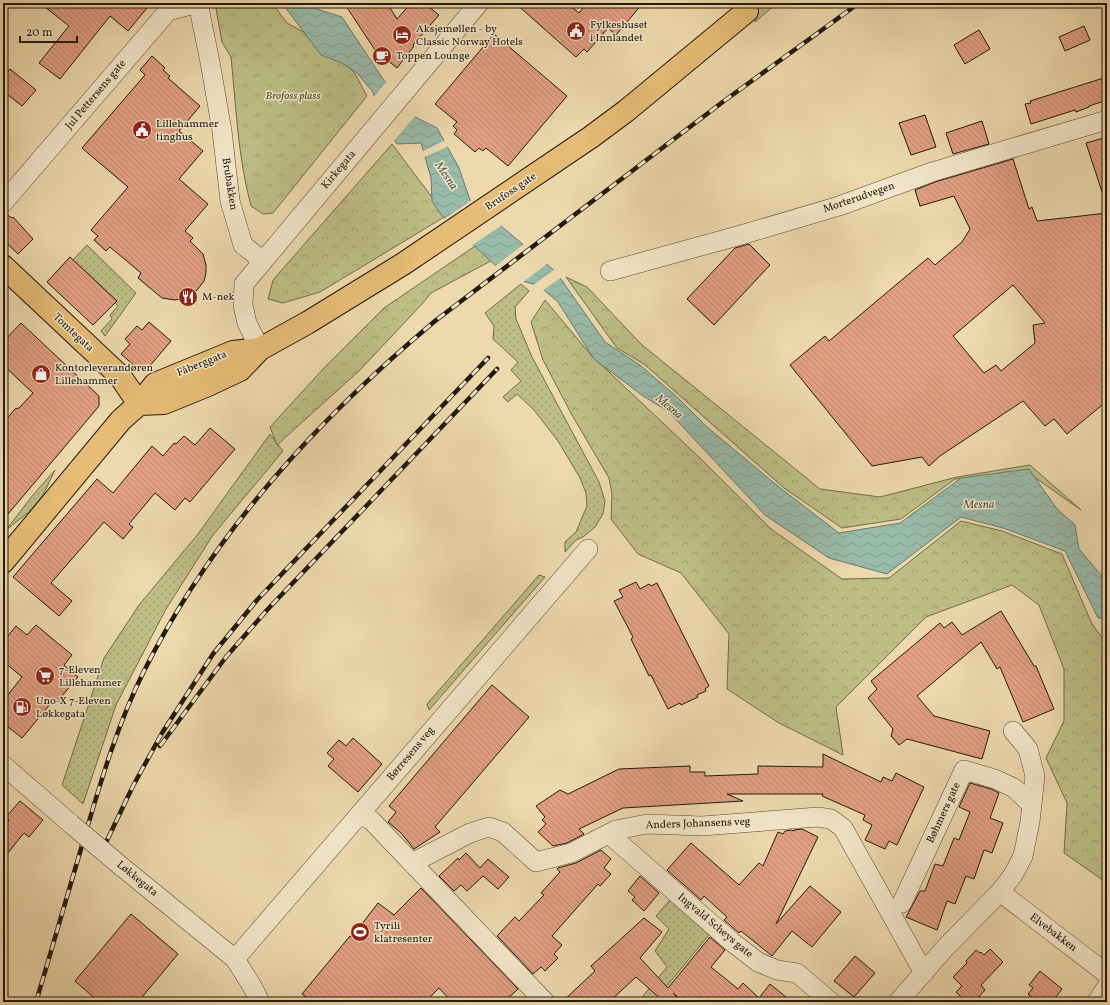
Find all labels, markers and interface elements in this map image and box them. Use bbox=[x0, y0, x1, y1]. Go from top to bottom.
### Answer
scale bar bbox=[20, 18, 77, 44]
place label: Fylkeshuset i Innlandet bbox=[590, 18, 648, 46]
public building icon: Fylkeshuset i Innlandet bbox=[565, 20, 587, 42]
place label: Aksjemøllen - by Classic Norway Hotels bbox=[416, 22, 523, 50]
hotel icon: Aksjemøllen - by Classic Norway Hotels bbox=[391, 24, 413, 46]
text: 20 m bbox=[26, 25, 53, 41]
cafe icon: Toppen Lounge bbox=[371, 45, 393, 67]
place label: Toppen Lounge bbox=[396, 49, 470, 64]
street label: Jul Pettersens gate bbox=[62, 57, 130, 133]
park label: Brofoss plass bbox=[266, 89, 320, 104]
place label: Lillehammer tinghus bbox=[156, 117, 219, 145]
public building icon: Lillehammer tinghus bbox=[131, 119, 153, 141]
street label: Kirkegata bbox=[318, 147, 360, 193]
street label: Brubakken bbox=[217, 157, 241, 212]
water label: Mesna bbox=[430, 158, 461, 194]
street label: Brufoss gate bbox=[482, 169, 540, 215]
street label: Morterudvegen bbox=[821, 179, 897, 217]
restaurant icon: M-nek bbox=[177, 286, 199, 308]
place label: M-nek bbox=[202, 290, 234, 305]
street label: Tomtegata bbox=[49, 310, 97, 356]
street label: Fåberggata bbox=[175, 347, 230, 381]
place label: Kontorleverandøren Lillehammer bbox=[55, 361, 153, 389]
shop icon: Kontorleverandøren Lillehammer bbox=[30, 363, 52, 385]
water label: Mesna bbox=[651, 390, 686, 423]
water label: Mesna bbox=[962, 497, 995, 513]
place label: 7-Eleven Lillehammer bbox=[59, 663, 122, 691]
supermarket icon: 7-Eleven Lillehammer bbox=[34, 665, 56, 687]
place label: Uno-X 7-Eleven Løkkegata bbox=[36, 694, 111, 722]
fuel station icon: Uno-X 7-Eleven Løkkegata bbox=[11, 696, 33, 718]
street label: Børresens veg bbox=[384, 723, 438, 784]
street label: Bøhmers gate bbox=[923, 780, 965, 846]
street label: Anders Johansens veg bbox=[645, 815, 751, 833]
street label: Løkkegata bbox=[113, 858, 161, 901]
street label: Ingvald Scheys gate bbox=[674, 890, 756, 962]
street label: Elvebakken bbox=[1026, 910, 1080, 956]
place label: Tyrili klatresenter bbox=[374, 919, 433, 947]
sports icon: Tyrili klatresenter bbox=[349, 921, 371, 943]

